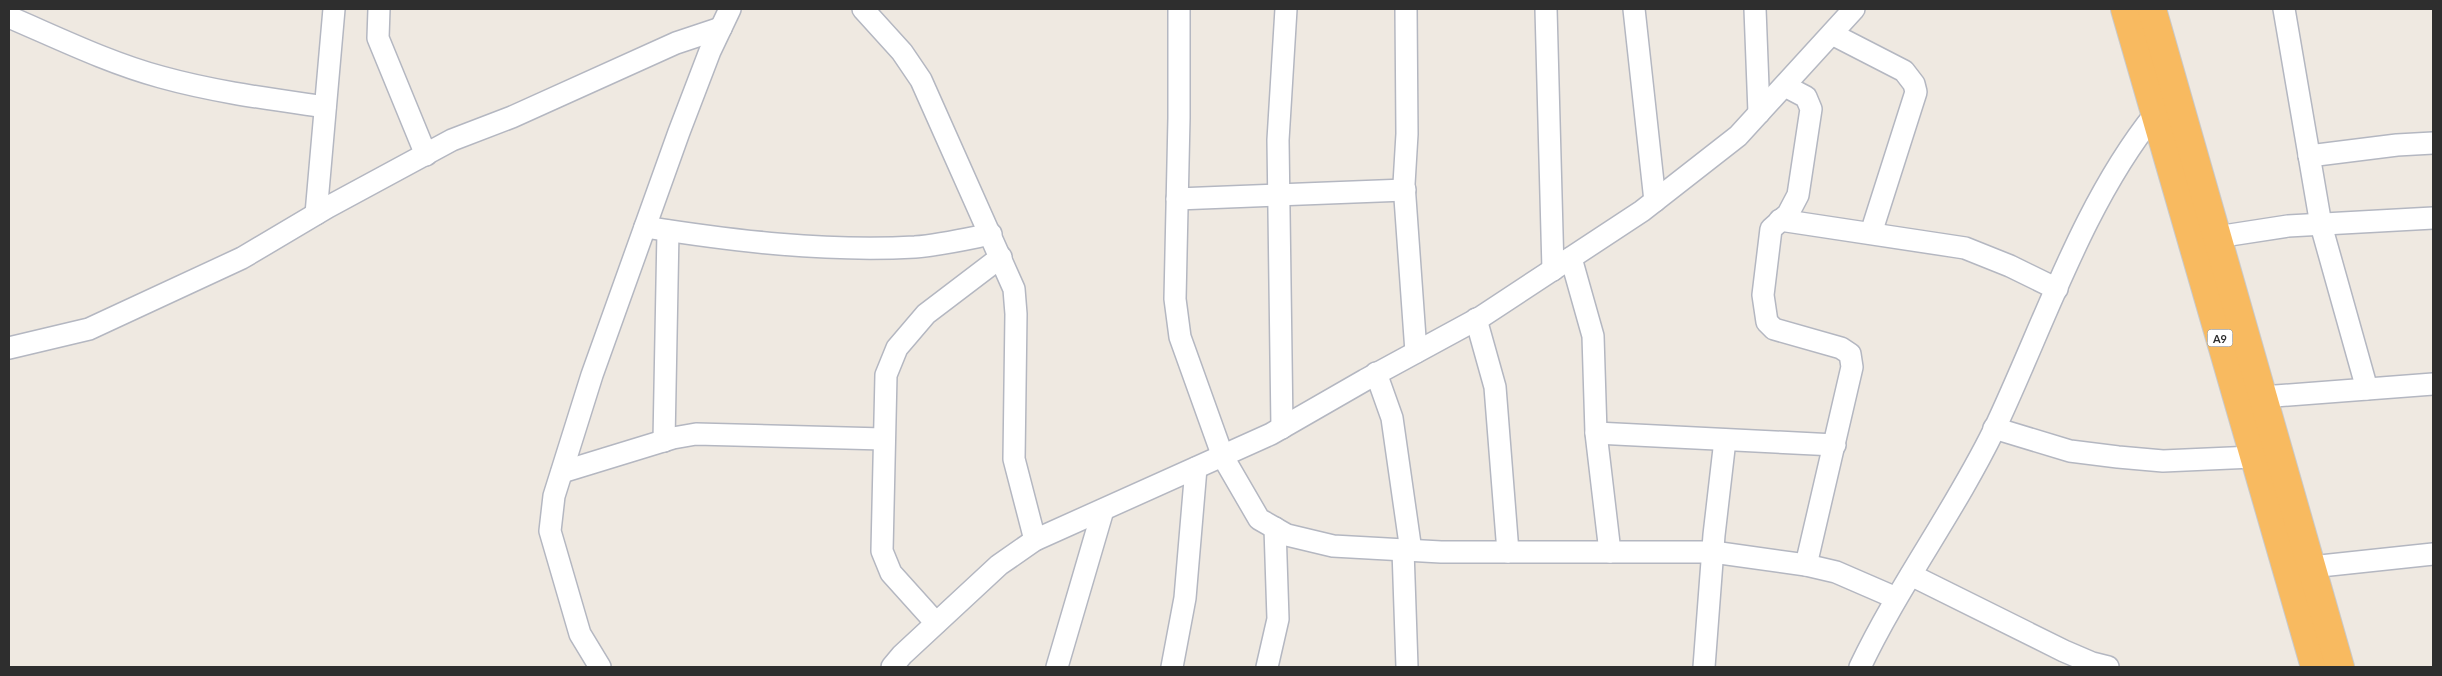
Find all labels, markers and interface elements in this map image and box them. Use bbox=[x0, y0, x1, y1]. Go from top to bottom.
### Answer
road number: A9 bbox=[2208, 329, 2232, 346]

